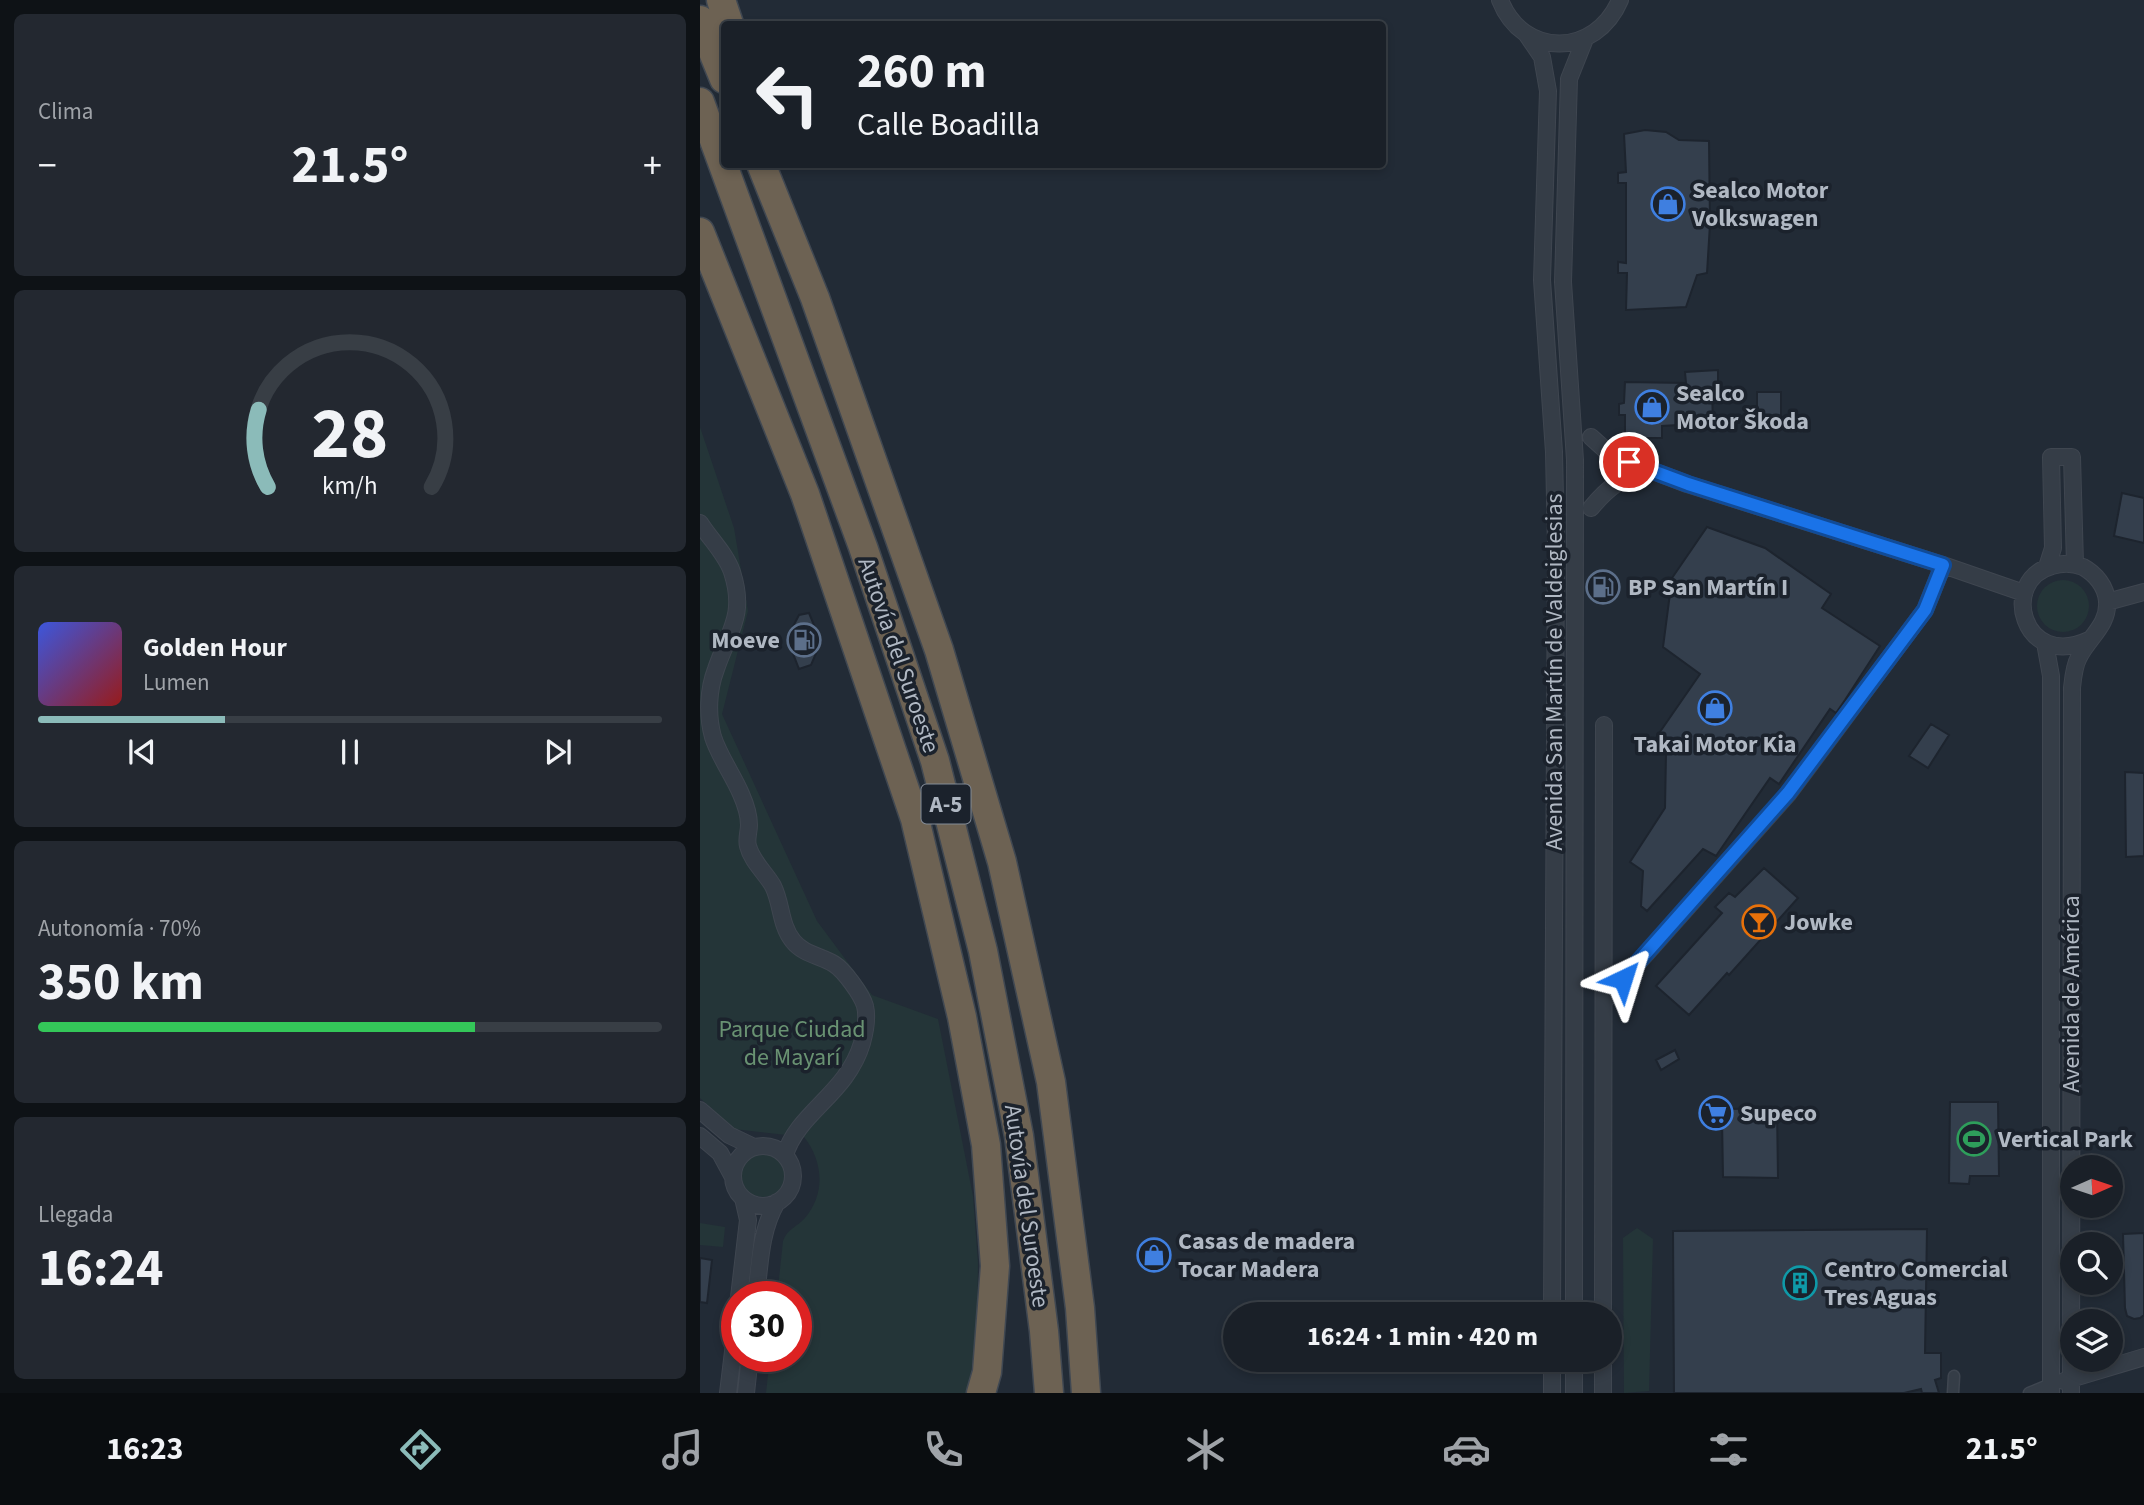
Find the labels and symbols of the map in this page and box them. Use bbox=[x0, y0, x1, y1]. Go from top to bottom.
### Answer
place label: Sealco Motor Volkswagen bbox=[1691, 173, 1829, 236]
shop icon: Sealco Motor Volkswagen bbox=[1649, 185, 1687, 223]
place label: Sealco Motor Škoda bbox=[1676, 376, 1809, 439]
shop icon: Sealco Motor Škoda bbox=[1633, 388, 1671, 426]
pin bbox=[1599, 432, 1659, 492]
street label: Avenida San Martín de Valdeiglesias bbox=[1537, 493, 1572, 851]
street label: Autovía del Suroeste bbox=[849, 553, 948, 758]
fuel station icon: BP San Martín I bbox=[1584, 568, 1622, 606]
place label: BP San Martín I bbox=[1628, 570, 1788, 605]
fuel station icon: Moeve bbox=[785, 621, 823, 659]
place label: Moeve bbox=[711, 623, 780, 658]
shop icon: Takai Motor Kia bbox=[1696, 689, 1734, 727]
place label: Takai Motor Kia bbox=[1634, 727, 1796, 762]
road number: A-5 bbox=[922, 784, 970, 824]
street label: Avenida de América bbox=[2054, 895, 2089, 1093]
bar icon: Jowke bbox=[1740, 903, 1778, 941]
place label: Jowke bbox=[1784, 905, 1853, 940]
position arrow bbox=[1586, 942, 1660, 1016]
park label: Parque Ciudad de Mayarí bbox=[718, 1012, 866, 1075]
supermarket icon: Supeco bbox=[1697, 1094, 1735, 1132]
place label: Supeco bbox=[1740, 1096, 1817, 1131]
street label: Autovía del Suroeste bbox=[995, 1102, 1058, 1310]
sports icon: Vertical Park bbox=[1955, 1120, 1993, 1158]
place label: Vertical Park bbox=[1997, 1122, 2134, 1157]
north arrow bbox=[2060, 1155, 2123, 1218]
place label: Casas de madera Tocar Madera bbox=[1178, 1224, 1355, 1287]
shop icon: Casas de madera Tocar Madera bbox=[1135, 1236, 1173, 1274]
place label: Centro Comercial Tres Aguas bbox=[1824, 1252, 2008, 1315]
building icon: Centro Comercial Tres Aguas bbox=[1781, 1264, 1819, 1302]
speed limit sign: 30 bbox=[721, 1281, 812, 1372]

